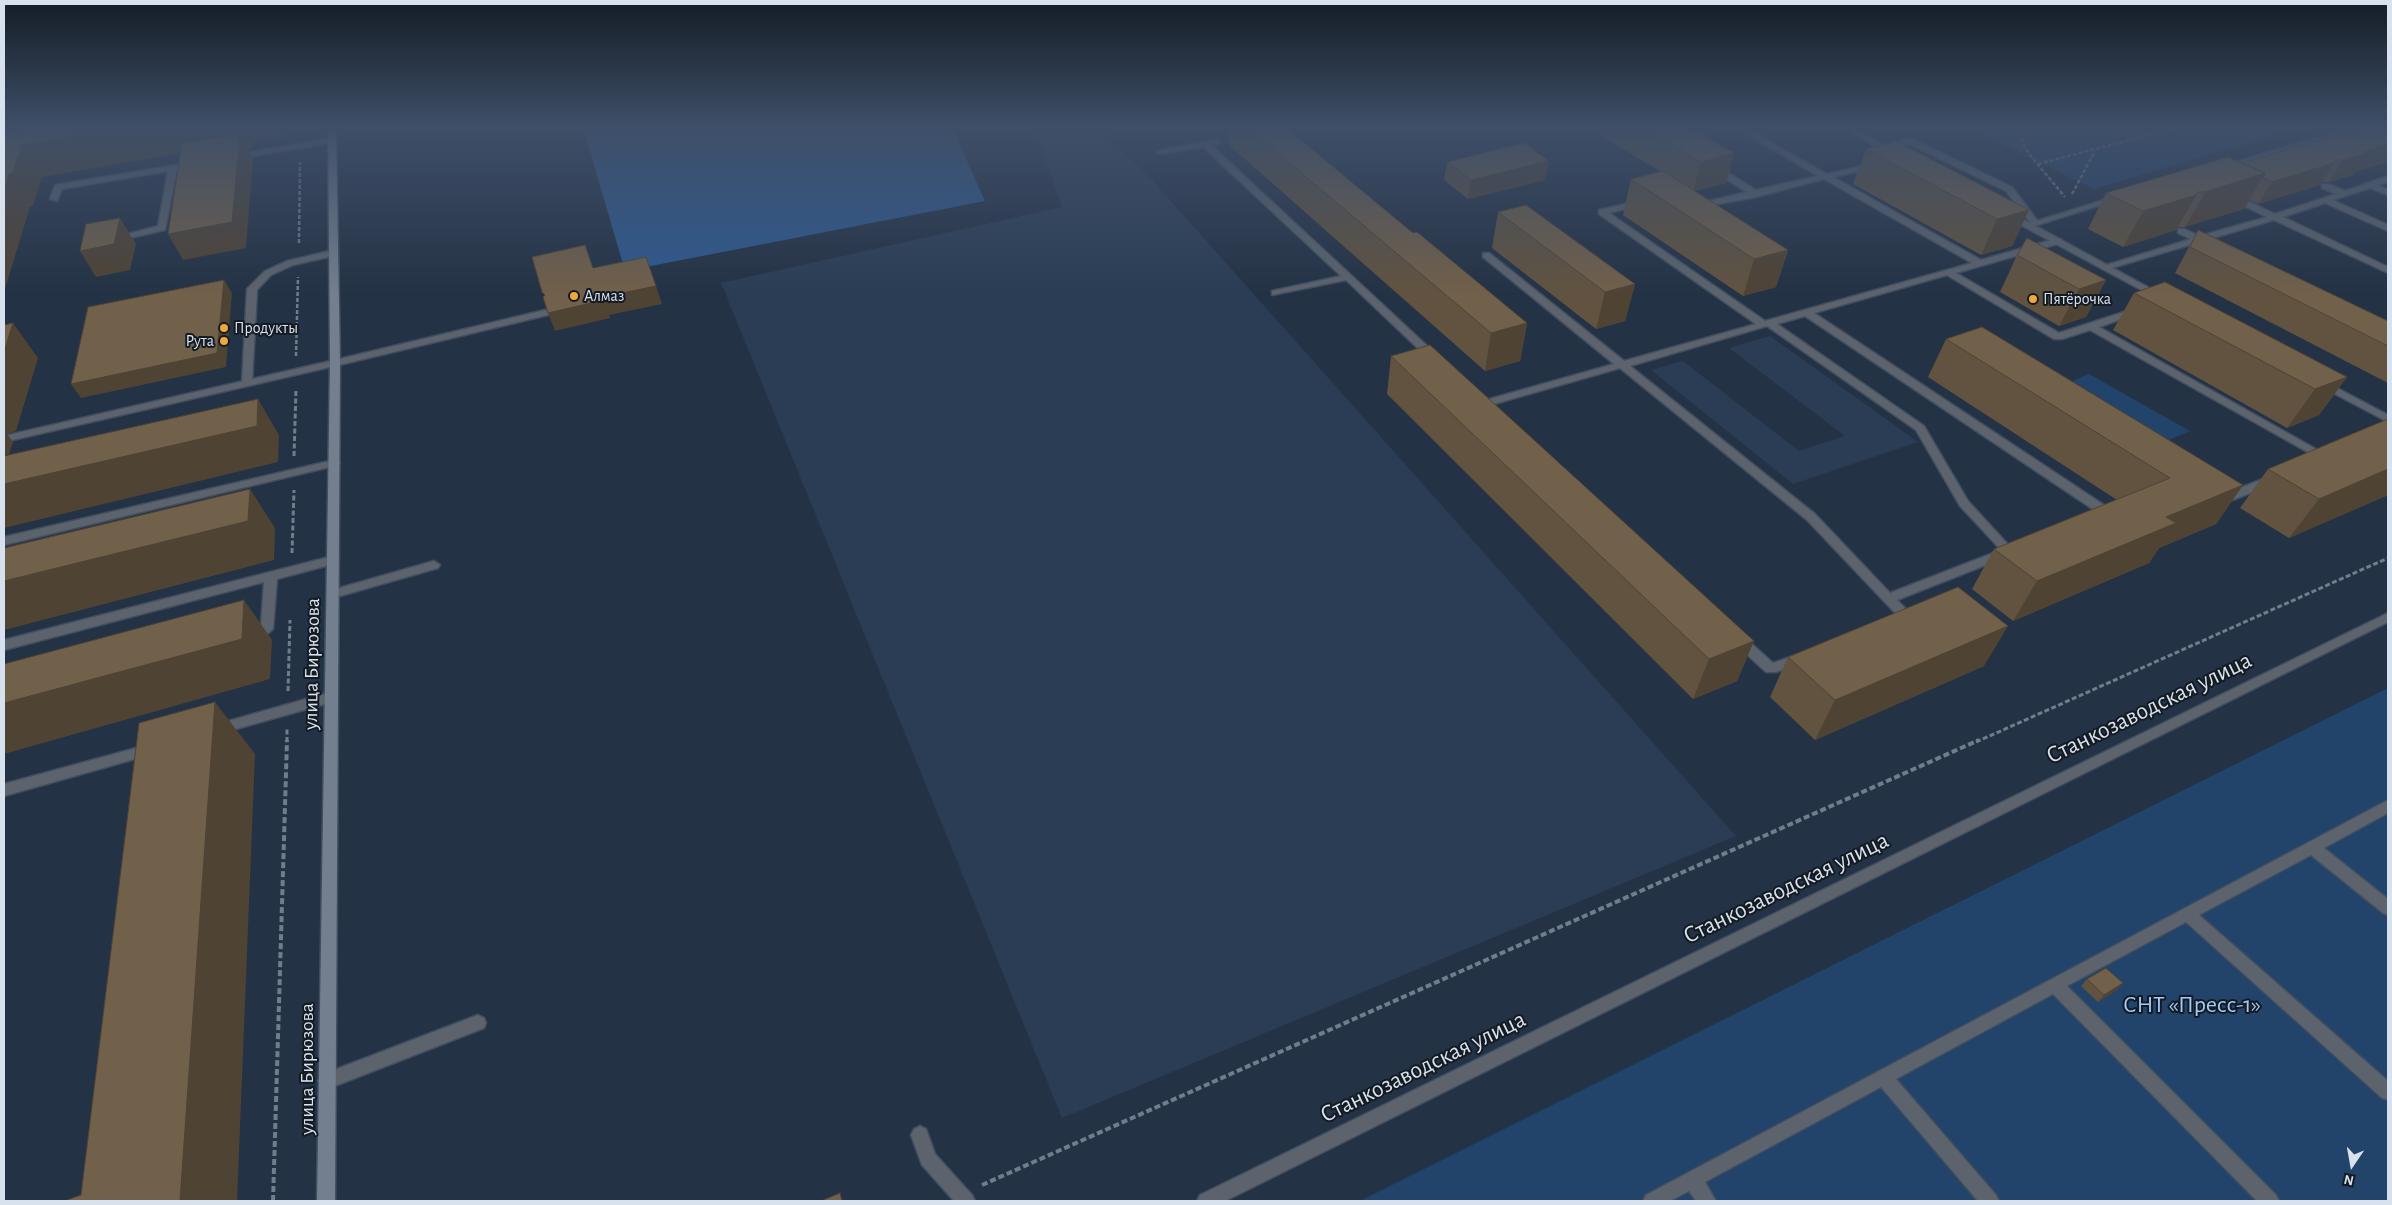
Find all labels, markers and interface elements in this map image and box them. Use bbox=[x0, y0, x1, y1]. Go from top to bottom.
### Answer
place label: Алмаз bbox=[584, 286, 624, 306]
place label: Пятёрочка bbox=[2043, 289, 2111, 309]
marker: Алмаз bbox=[568, 290, 580, 302]
marker: Пятёрочка bbox=[2027, 293, 2039, 305]
place label: Продукты bbox=[234, 318, 298, 338]
marker: Продукты bbox=[218, 322, 230, 334]
place label: Рута bbox=[186, 331, 214, 351]
marker: Рута bbox=[218, 335, 230, 347]
street label: улица Бирюзова bbox=[299, 598, 325, 730]
street label: Станкозаводская улица bbox=[2042, 646, 2256, 770]
street label: Станкозаводская улица bbox=[1679, 826, 1893, 950]
park label: СНТ «Пресс-1» bbox=[2123, 991, 2261, 1019]
street label: улица Бирюзова bbox=[295, 1003, 319, 1135]
street label: Станкозаводская улица bbox=[1316, 1005, 1530, 1129]
north arrow bbox=[2327, 1140, 2377, 1190]
text: N bbox=[2343, 1172, 2355, 1188]

